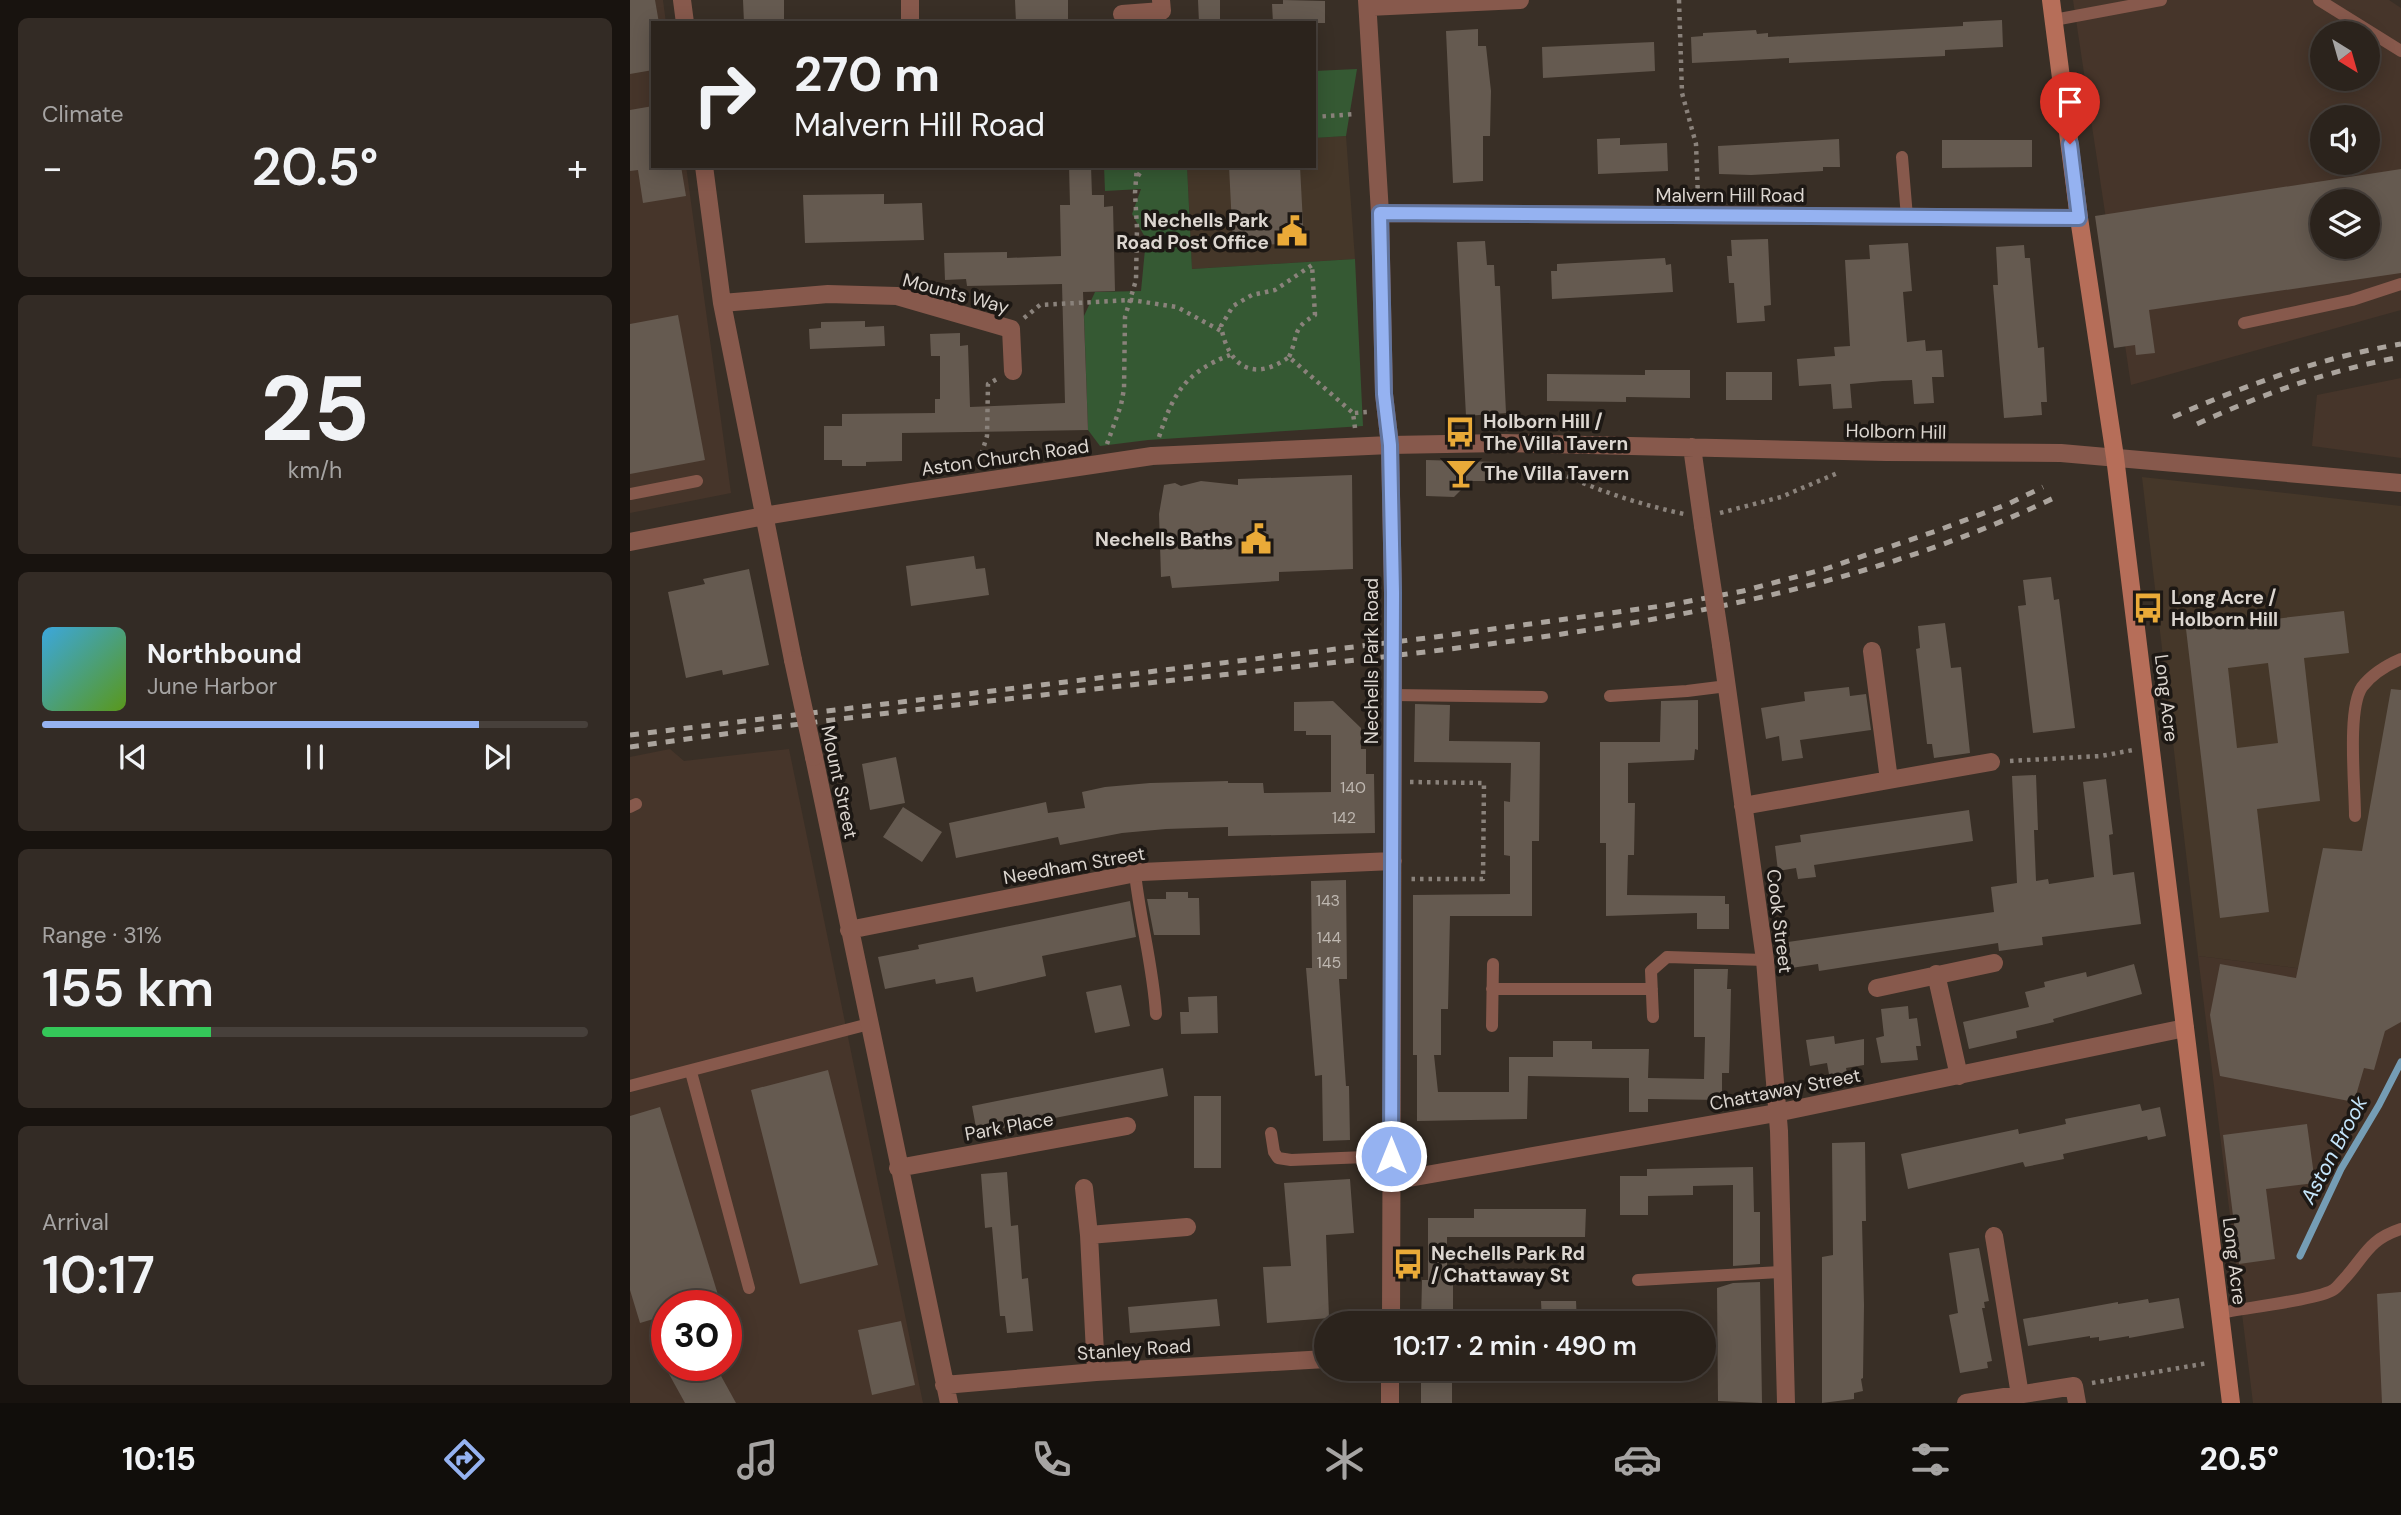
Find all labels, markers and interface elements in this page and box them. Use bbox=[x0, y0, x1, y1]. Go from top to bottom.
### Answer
north arrow bbox=[2310, 21, 2380, 91]
map controls bbox=[2310, 21, 2380, 259]
text: 270 m bbox=[794, 42, 940, 106]
icon: right bbox=[679, 49, 770, 140]
pin bbox=[2040, 72, 2100, 144]
icon: arrive bbox=[2051, 83, 2089, 121]
text: Climate bbox=[42, 99, 124, 129]
text: Malvern Hill Road bbox=[794, 104, 1045, 146]
button: sound bbox=[2310, 105, 2380, 175]
text: 20.5° bbox=[252, 133, 378, 201]
text: − bbox=[42, 143, 63, 193]
text: + bbox=[567, 143, 588, 193]
street label: Malvern Hill Road bbox=[1655, 183, 1805, 208]
button: layers bbox=[2310, 189, 2380, 259]
place label: Nechells Park Road Post Office bbox=[1116, 208, 1269, 255]
public building icon: Nechells Park Road Post Office bbox=[1275, 214, 1309, 248]
street label: Mounts Way bbox=[900, 267, 1012, 320]
text: 25 bbox=[260, 350, 370, 468]
place label: Holborn Hill / The Villa Tavern bbox=[1483, 409, 1628, 456]
bus stop icon: Holborn Hill / The Villa Tavern bbox=[1443, 415, 1477, 449]
street label: Holborn Hill bbox=[1845, 418, 1946, 445]
street label: Aston Church Road bbox=[919, 433, 1091, 482]
text: km/h bbox=[288, 455, 342, 485]
bar icon: The Villa Tavern bbox=[1444, 456, 1478, 490]
place label: The Villa Tavern bbox=[1484, 461, 1629, 486]
public building icon: Nechells Baths bbox=[1239, 522, 1273, 556]
place label: Nechells Baths bbox=[1095, 527, 1233, 552]
street label: Nechells Park Road bbox=[1359, 578, 1384, 744]
place label: Long Acre / Holborn Hill bbox=[2171, 585, 2278, 632]
bus stop icon: Long Acre / Holborn Hill bbox=[2131, 591, 2165, 625]
text: Northbound bbox=[147, 637, 302, 671]
street label: Long Acre bbox=[2149, 653, 2184, 743]
text: June Harbor bbox=[147, 671, 277, 701]
street label: Mount Street bbox=[815, 723, 864, 841]
icon: previous bbox=[114, 738, 152, 776]
icon: pause bbox=[296, 738, 334, 776]
icon: next bbox=[478, 738, 516, 776]
house number: 140 bbox=[1340, 777, 1366, 798]
house number: 142 bbox=[1332, 807, 1356, 828]
street label: Needham Street bbox=[1001, 841, 1147, 890]
street label: Cook Street bbox=[1761, 868, 1798, 975]
house number: 143 bbox=[1316, 890, 1340, 911]
text: Range · 31% bbox=[42, 920, 162, 950]
house number: 144 bbox=[1317, 927, 1341, 948]
house number: 145 bbox=[1317, 952, 1341, 973]
text: 155 km bbox=[42, 954, 214, 1022]
street label: Chattaway Street bbox=[1707, 1063, 1863, 1116]
water label: Aston Brook bbox=[2293, 1091, 2374, 1210]
street label: Park Place bbox=[963, 1106, 1055, 1147]
position arrow bbox=[1354, 1119, 1428, 1193]
text: Arrival bbox=[42, 1207, 109, 1237]
street label: Long Acre bbox=[2217, 1216, 2252, 1306]
text: 10:17 bbox=[42, 1241, 155, 1309]
place label: Nechells Park Rd / Chattaway St bbox=[1431, 1241, 1585, 1288]
bus stop icon: Nechells Park Rd / Chattaway St bbox=[1391, 1247, 1425, 1281]
speed limit sign: 30 bbox=[651, 1290, 742, 1381]
text: 10:17 · 2 min · 490 m bbox=[1393, 1329, 1637, 1363]
street label: Stanley Road bbox=[1076, 1333, 1192, 1366]
icon: directions bbox=[440, 1435, 489, 1484]
icon: music bbox=[733, 1435, 782, 1484]
icon: phone bbox=[1027, 1435, 1076, 1484]
icon: climate bbox=[1320, 1435, 1369, 1484]
icon: car bbox=[1613, 1435, 1662, 1484]
icon: filters bbox=[1906, 1435, 1955, 1484]
text: 10:15 bbox=[122, 1438, 196, 1480]
text: 20.5° bbox=[2200, 1438, 2279, 1480]

